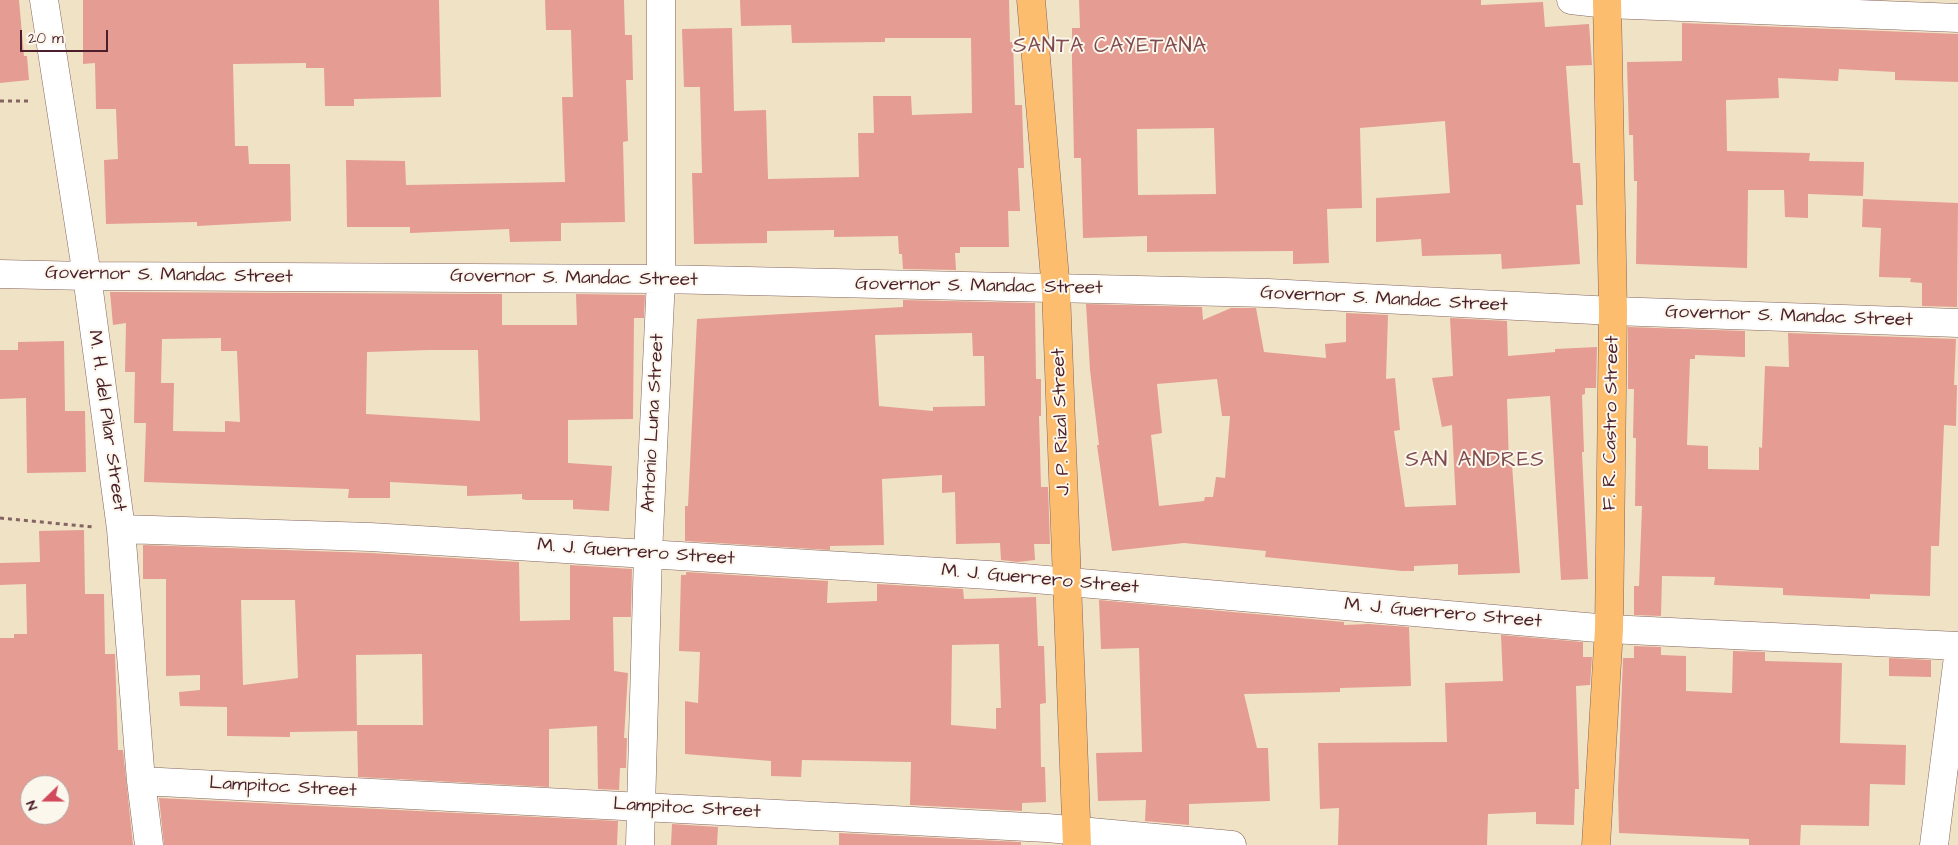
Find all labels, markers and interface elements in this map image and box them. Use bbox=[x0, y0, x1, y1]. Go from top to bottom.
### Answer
scale bar bbox=[22, 20, 110, 52]
text: 20 m bbox=[28, 28, 64, 49]
district label: SANTA CAYETANA bbox=[1011, 35, 1209, 61]
street label: Governor S. Mandac Street bbox=[45, 262, 293, 290]
street label: Governor S. Mandac Street bbox=[450, 265, 698, 293]
street label: Governor S. Mandac Street bbox=[855, 273, 1103, 301]
street label: Governor S. Mandac Street bbox=[1260, 282, 1508, 318]
street label: Governor S. Mandac Street bbox=[1665, 301, 1913, 333]
street label: M. H. del Pilar Street bbox=[82, 329, 130, 513]
street label: Antonio Luna Street bbox=[638, 333, 670, 513]
street label: F. R. Castro Street bbox=[1599, 335, 1625, 511]
street label: J. P. Rizal Street bbox=[1048, 348, 1076, 496]
district label: SAN ANDRES bbox=[1404, 449, 1546, 475]
street label: M. J. Guerrero Street bbox=[536, 535, 736, 571]
street label: M. J. Guerrero Street bbox=[940, 560, 1140, 600]
street label: M. J. Guerrero Street bbox=[1343, 594, 1543, 634]
street label: Lampitoc Street bbox=[209, 773, 357, 803]
north arrow bbox=[20, 775, 70, 825]
street label: Lampitoc Street bbox=[613, 794, 761, 824]
text: N bbox=[21, 797, 43, 813]

